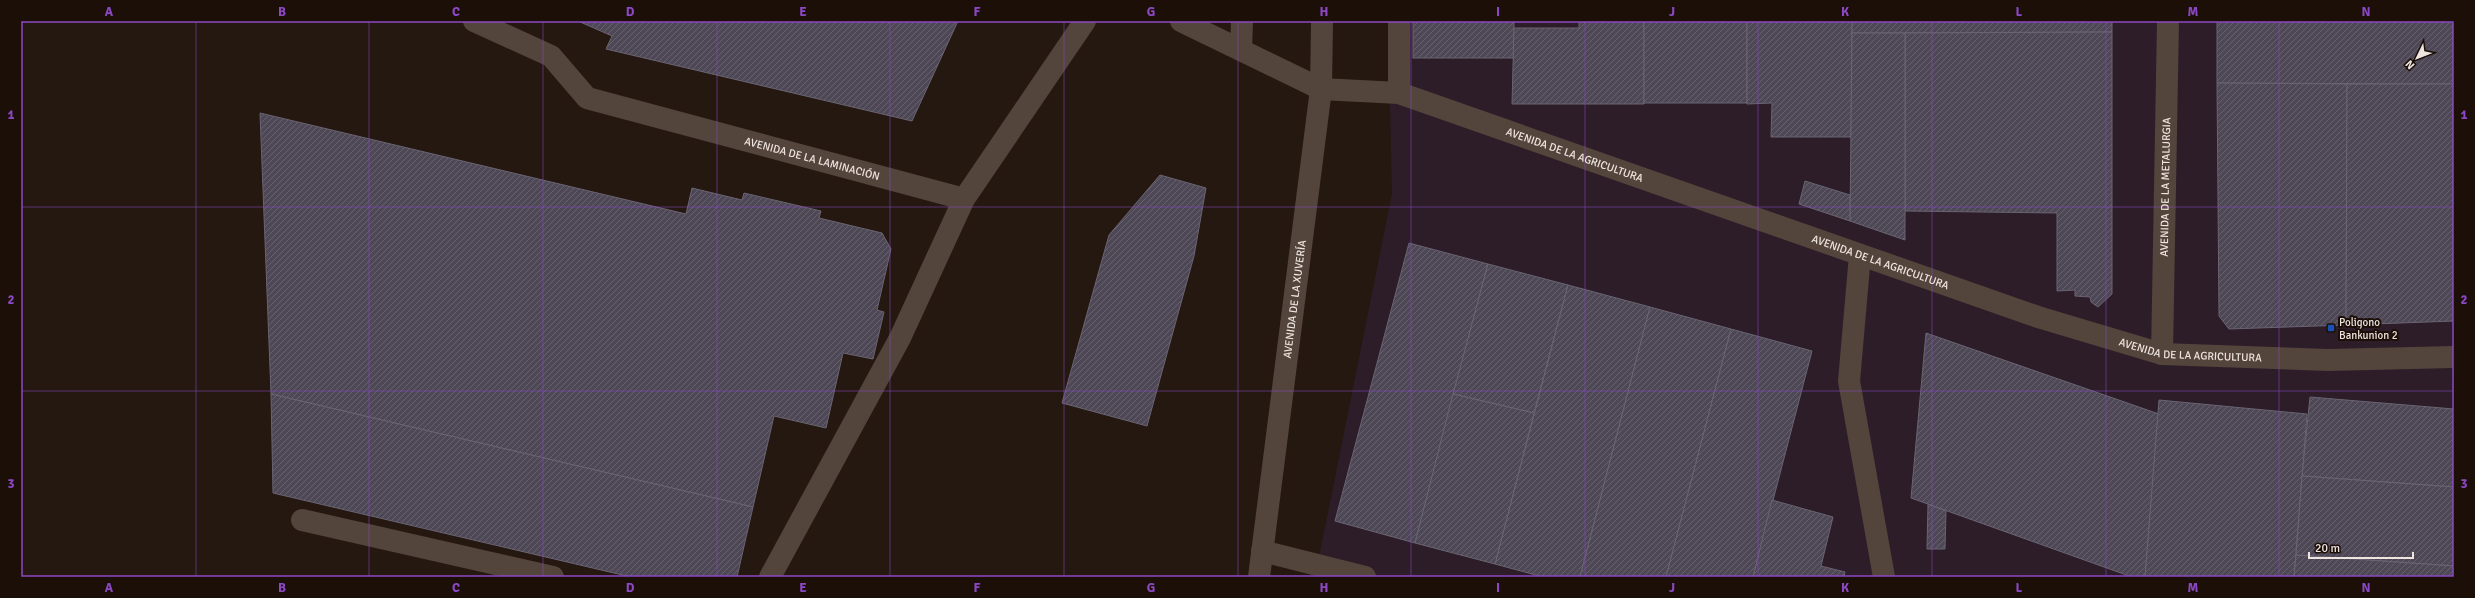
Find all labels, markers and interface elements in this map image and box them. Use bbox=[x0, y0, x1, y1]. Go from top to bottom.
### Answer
text: A bbox=[105, 4, 114, 20]
text: B bbox=[278, 4, 286, 20]
text: C bbox=[452, 4, 460, 20]
text: D bbox=[626, 4, 635, 20]
text: E bbox=[799, 4, 807, 20]
text: F bbox=[974, 4, 981, 20]
text: G bbox=[1147, 4, 1155, 20]
text: H bbox=[1320, 4, 1328, 20]
text: I bbox=[1496, 4, 1500, 20]
text: J bbox=[1669, 4, 1675, 20]
text: K bbox=[1841, 4, 1849, 20]
text: L bbox=[2016, 4, 2023, 20]
text: M bbox=[2188, 4, 2199, 20]
text: N bbox=[2361, 4, 2371, 20]
north arrow bbox=[2397, 38, 2437, 78]
text: N bbox=[2403, 57, 2417, 72]
text: 1 bbox=[7, 107, 15, 123]
text: 1 bbox=[2460, 107, 2468, 123]
street label: AVENIDA DE LA METALURGIA bbox=[2157, 117, 2173, 257]
street label: AVENIDA DE LA AGRICULTURA bbox=[1504, 125, 1645, 185]
street label: AVENIDA DE LA LAMINACIÓN bbox=[743, 134, 881, 183]
street label: AVENIDA DE LA AGRICULTURA bbox=[1810, 232, 1951, 292]
street label: AVENIDA DE LA XUVERÍA bbox=[1280, 239, 1308, 359]
text: 2 bbox=[7, 292, 15, 308]
text: 2 bbox=[2460, 292, 2468, 308]
place label: Poligono Bankunion 2 bbox=[2339, 316, 2398, 342]
marker: Poligono Bankunion 2 bbox=[2326, 323, 2336, 333]
street label: AVENIDA DE LA AGRICULTURA bbox=[2118, 335, 2262, 364]
text: 3 bbox=[7, 476, 15, 492]
text: 3 bbox=[2460, 476, 2468, 492]
scale bar bbox=[2309, 534, 2413, 560]
text: 20 m bbox=[2315, 541, 2340, 556]
text: A bbox=[105, 580, 114, 596]
text: B bbox=[278, 580, 286, 596]
text: C bbox=[452, 580, 460, 596]
text: D bbox=[626, 580, 635, 596]
text: E bbox=[799, 580, 807, 596]
text: F bbox=[974, 580, 981, 596]
text: G bbox=[1147, 580, 1155, 596]
text: H bbox=[1320, 580, 1328, 596]
text: I bbox=[1496, 580, 1500, 596]
text: J bbox=[1669, 580, 1675, 596]
text: K bbox=[1841, 580, 1849, 596]
text: L bbox=[2016, 580, 2023, 596]
text: M bbox=[2188, 580, 2199, 596]
text: N bbox=[2361, 580, 2371, 596]

